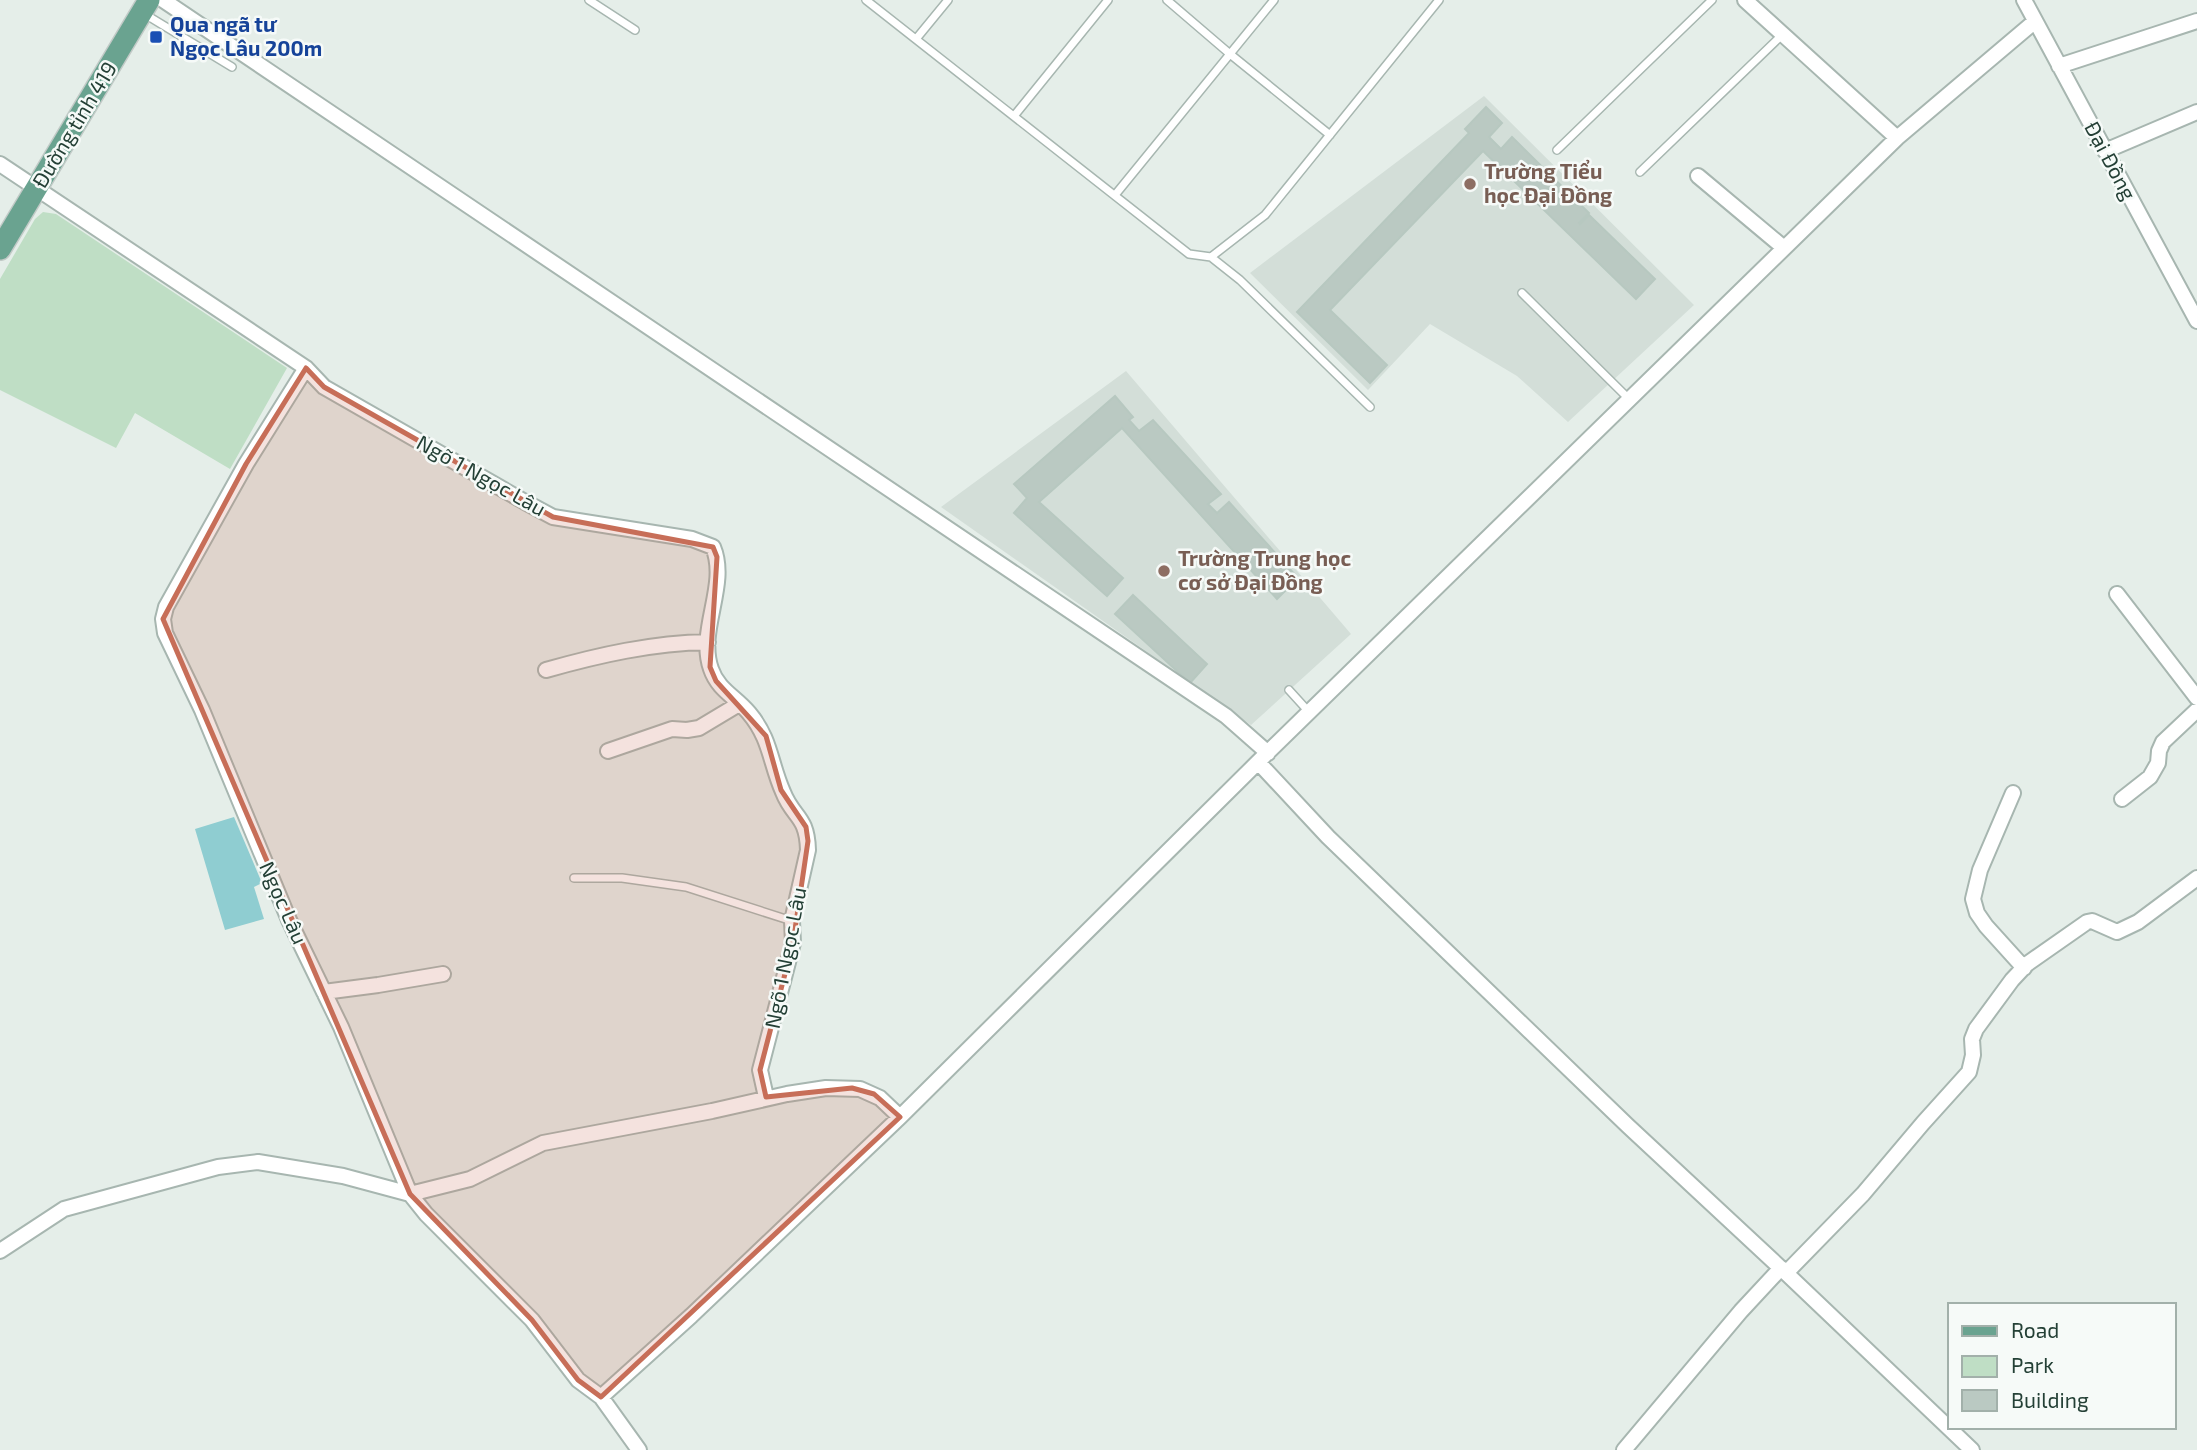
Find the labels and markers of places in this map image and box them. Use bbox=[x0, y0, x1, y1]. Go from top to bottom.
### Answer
place label: Qua ngã tư Ngọc Lâu 200m bbox=[170, 11, 322, 60]
marker: Qua ngã tư Ngọc Lâu 200m bbox=[148, 29, 164, 45]
place label: Trường Tiểu học Đại Đồng bbox=[1484, 158, 1612, 207]
marker: Trường Tiểu học Đại Đồng bbox=[1462, 176, 1478, 192]
place label: Trường Trung học cơ sở Đại Đồng bbox=[1178, 545, 1351, 594]
marker: Trường Trung học cơ sở Đại Đồng bbox=[1156, 563, 1172, 579]

